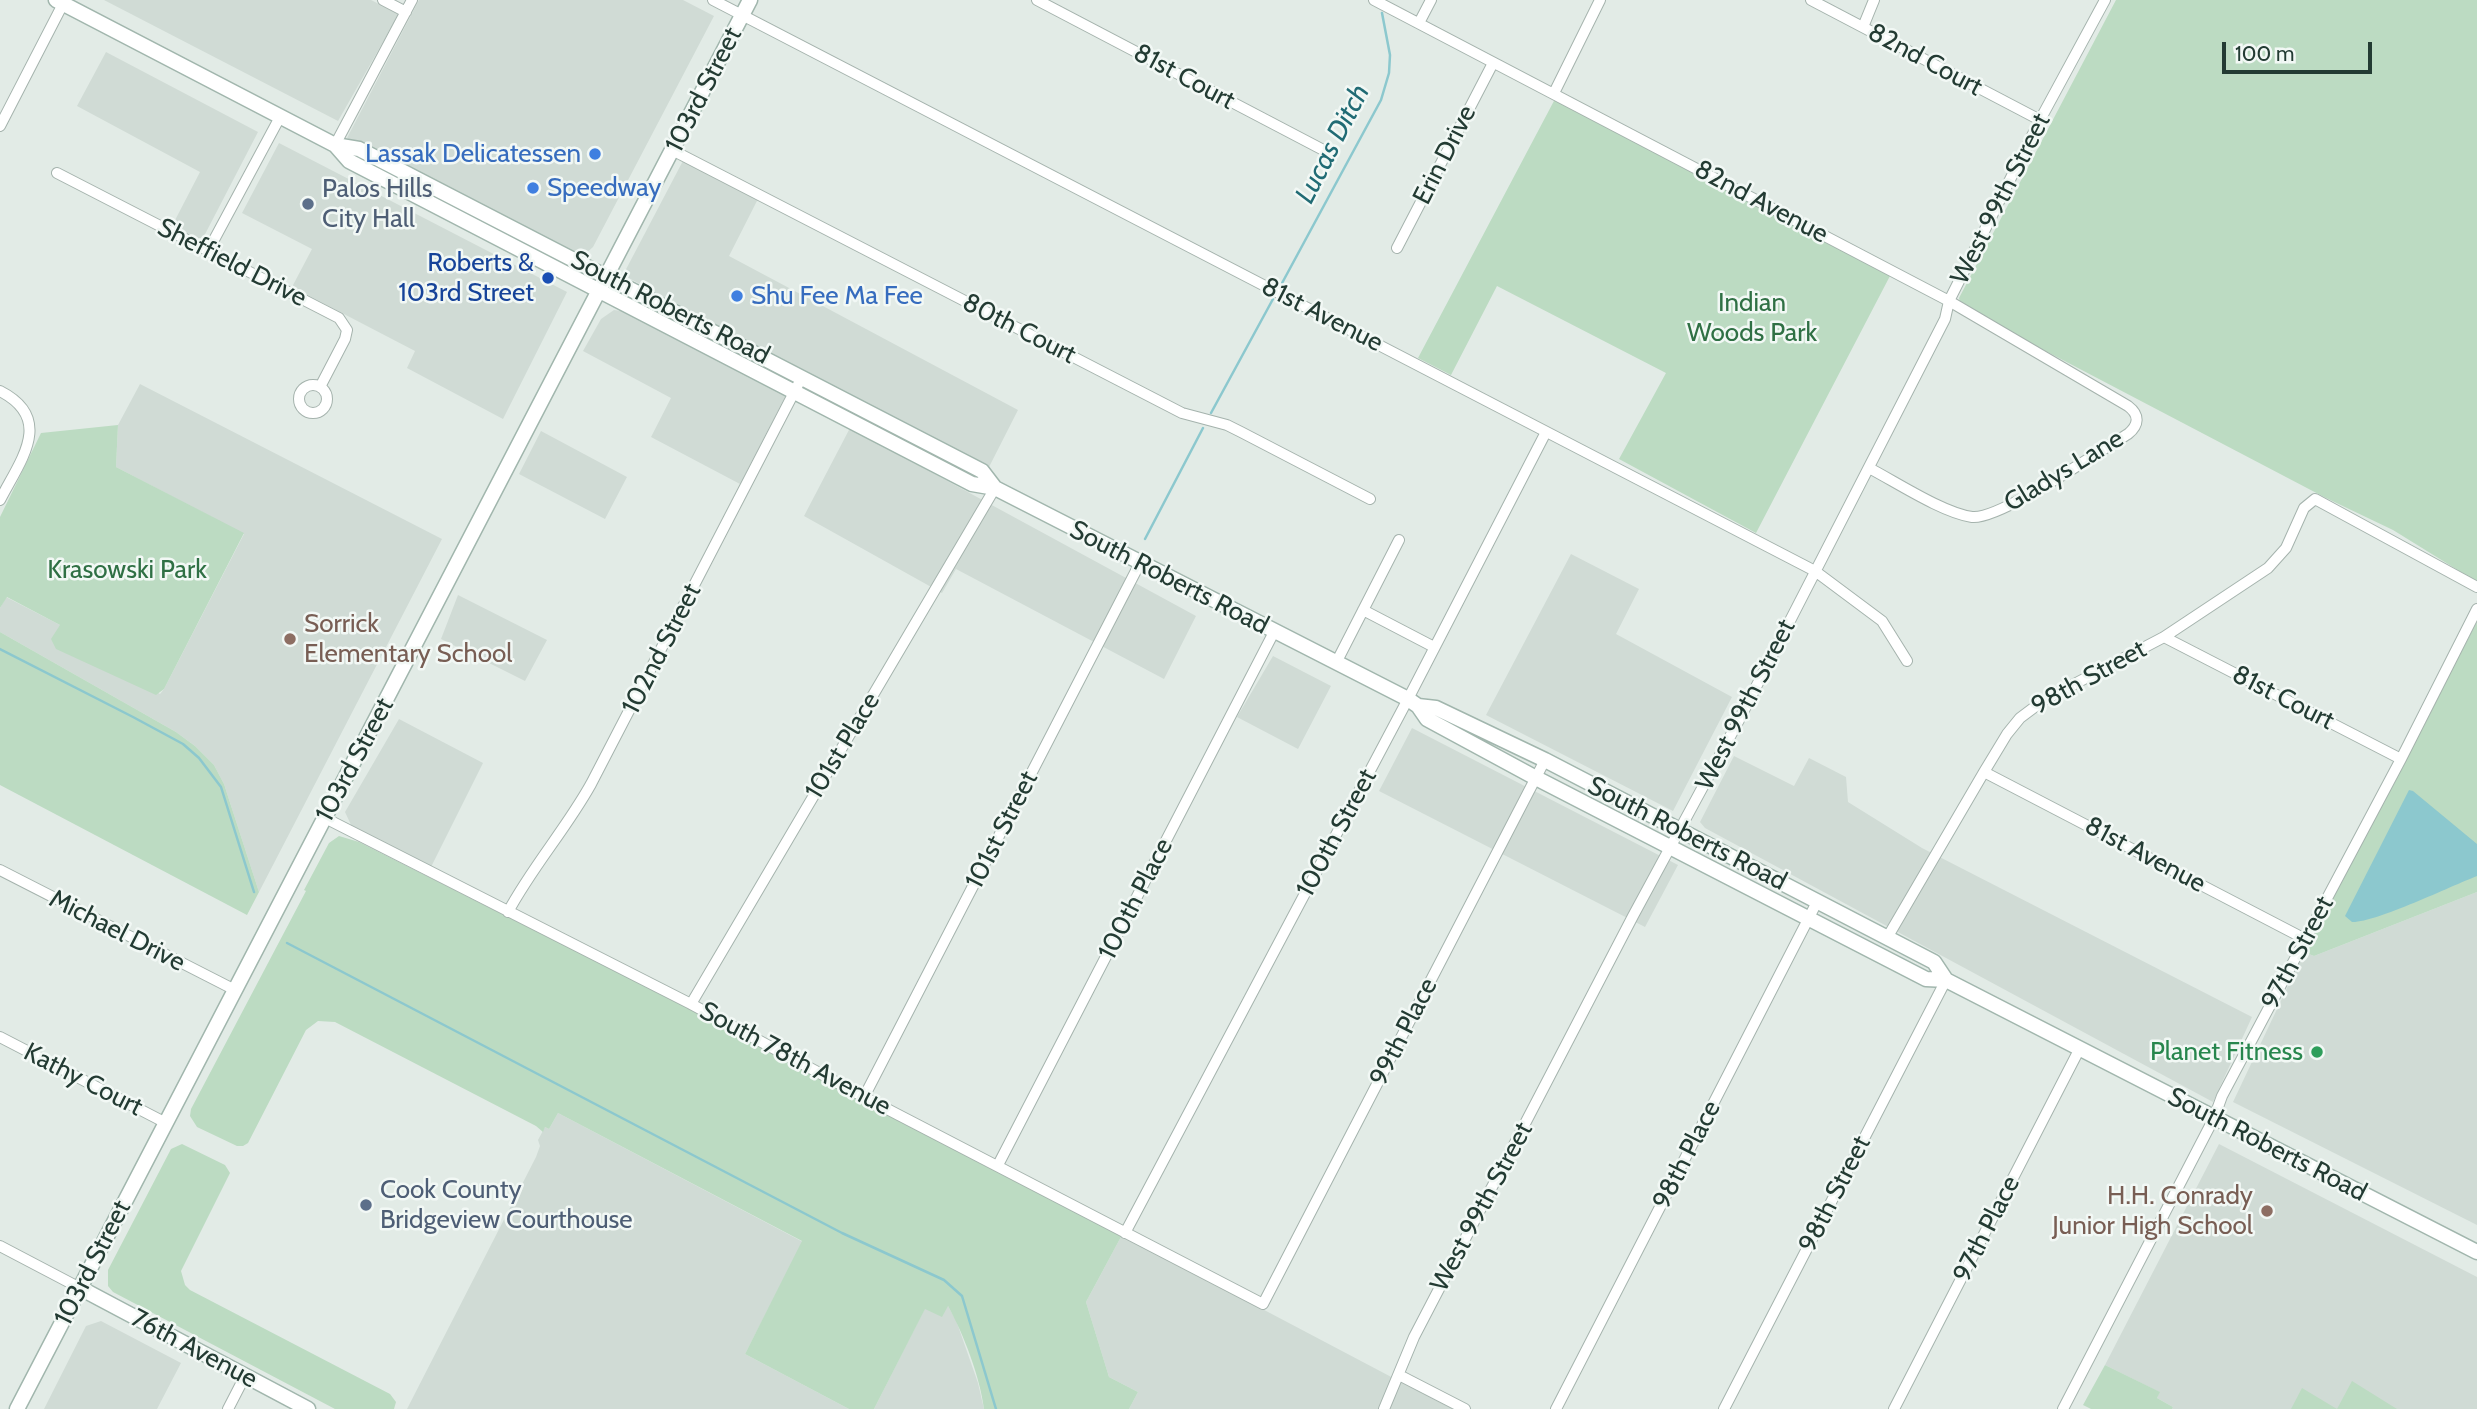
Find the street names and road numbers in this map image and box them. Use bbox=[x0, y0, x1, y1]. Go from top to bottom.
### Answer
street label: 82nd Court bbox=[1863, 17, 1987, 103]
street label: 103rd Street bbox=[659, 22, 749, 158]
street label: 81st Court bbox=[1128, 37, 1240, 117]
street label: Erin Drive bbox=[1407, 100, 1483, 210]
street label: West 99th Street bbox=[1945, 108, 2057, 290]
street label: 82nd Avenue bbox=[1689, 154, 1833, 250]
street label: Sheffield Drive bbox=[152, 212, 312, 314]
street label: South Roberts Road bbox=[565, 244, 775, 372]
street label: 81st Avenue bbox=[1256, 271, 1388, 359]
street label: 80th Court bbox=[957, 287, 1081, 371]
street label: Gladys Lane bbox=[1999, 423, 2129, 519]
street label: South Roberts Road bbox=[1064, 514, 1274, 642]
street label: 102nd Street bbox=[616, 579, 708, 719]
street label: West 99th Street bbox=[1690, 614, 1802, 796]
street label: 98th Street bbox=[2026, 634, 2152, 722]
street label: 81st Court bbox=[2227, 659, 2339, 737]
street label: 101st Place bbox=[799, 687, 887, 805]
street label: 103rd Street bbox=[309, 693, 401, 827]
street label: 100th Street bbox=[1290, 764, 1384, 902]
street label: 101st Street bbox=[959, 766, 1045, 894]
street label: South Roberts Road bbox=[1582, 770, 1792, 898]
street label: 81st Avenue bbox=[2079, 810, 2211, 900]
street label: 100th Place bbox=[1092, 833, 1180, 965]
street label: Michael Drive bbox=[44, 883, 190, 979]
street label: 97th Street bbox=[2255, 891, 2341, 1015]
street label: 99th Place bbox=[1364, 973, 1444, 1091]
street label: South 78th Avenue bbox=[694, 996, 896, 1122]
street label: Kathy Court bbox=[18, 1037, 148, 1123]
street label: South Roberts Road bbox=[2162, 1081, 2372, 1209]
street label: 98th Place bbox=[1646, 1096, 1728, 1214]
street label: West 99th Street bbox=[1424, 1117, 1540, 1297]
street label: 98th Street bbox=[1792, 1131, 1878, 1257]
street label: 97th Place bbox=[1947, 1171, 2027, 1287]
street label: 103rd Street bbox=[48, 1195, 138, 1331]
street label: 76th Avenue bbox=[126, 1303, 262, 1395]

